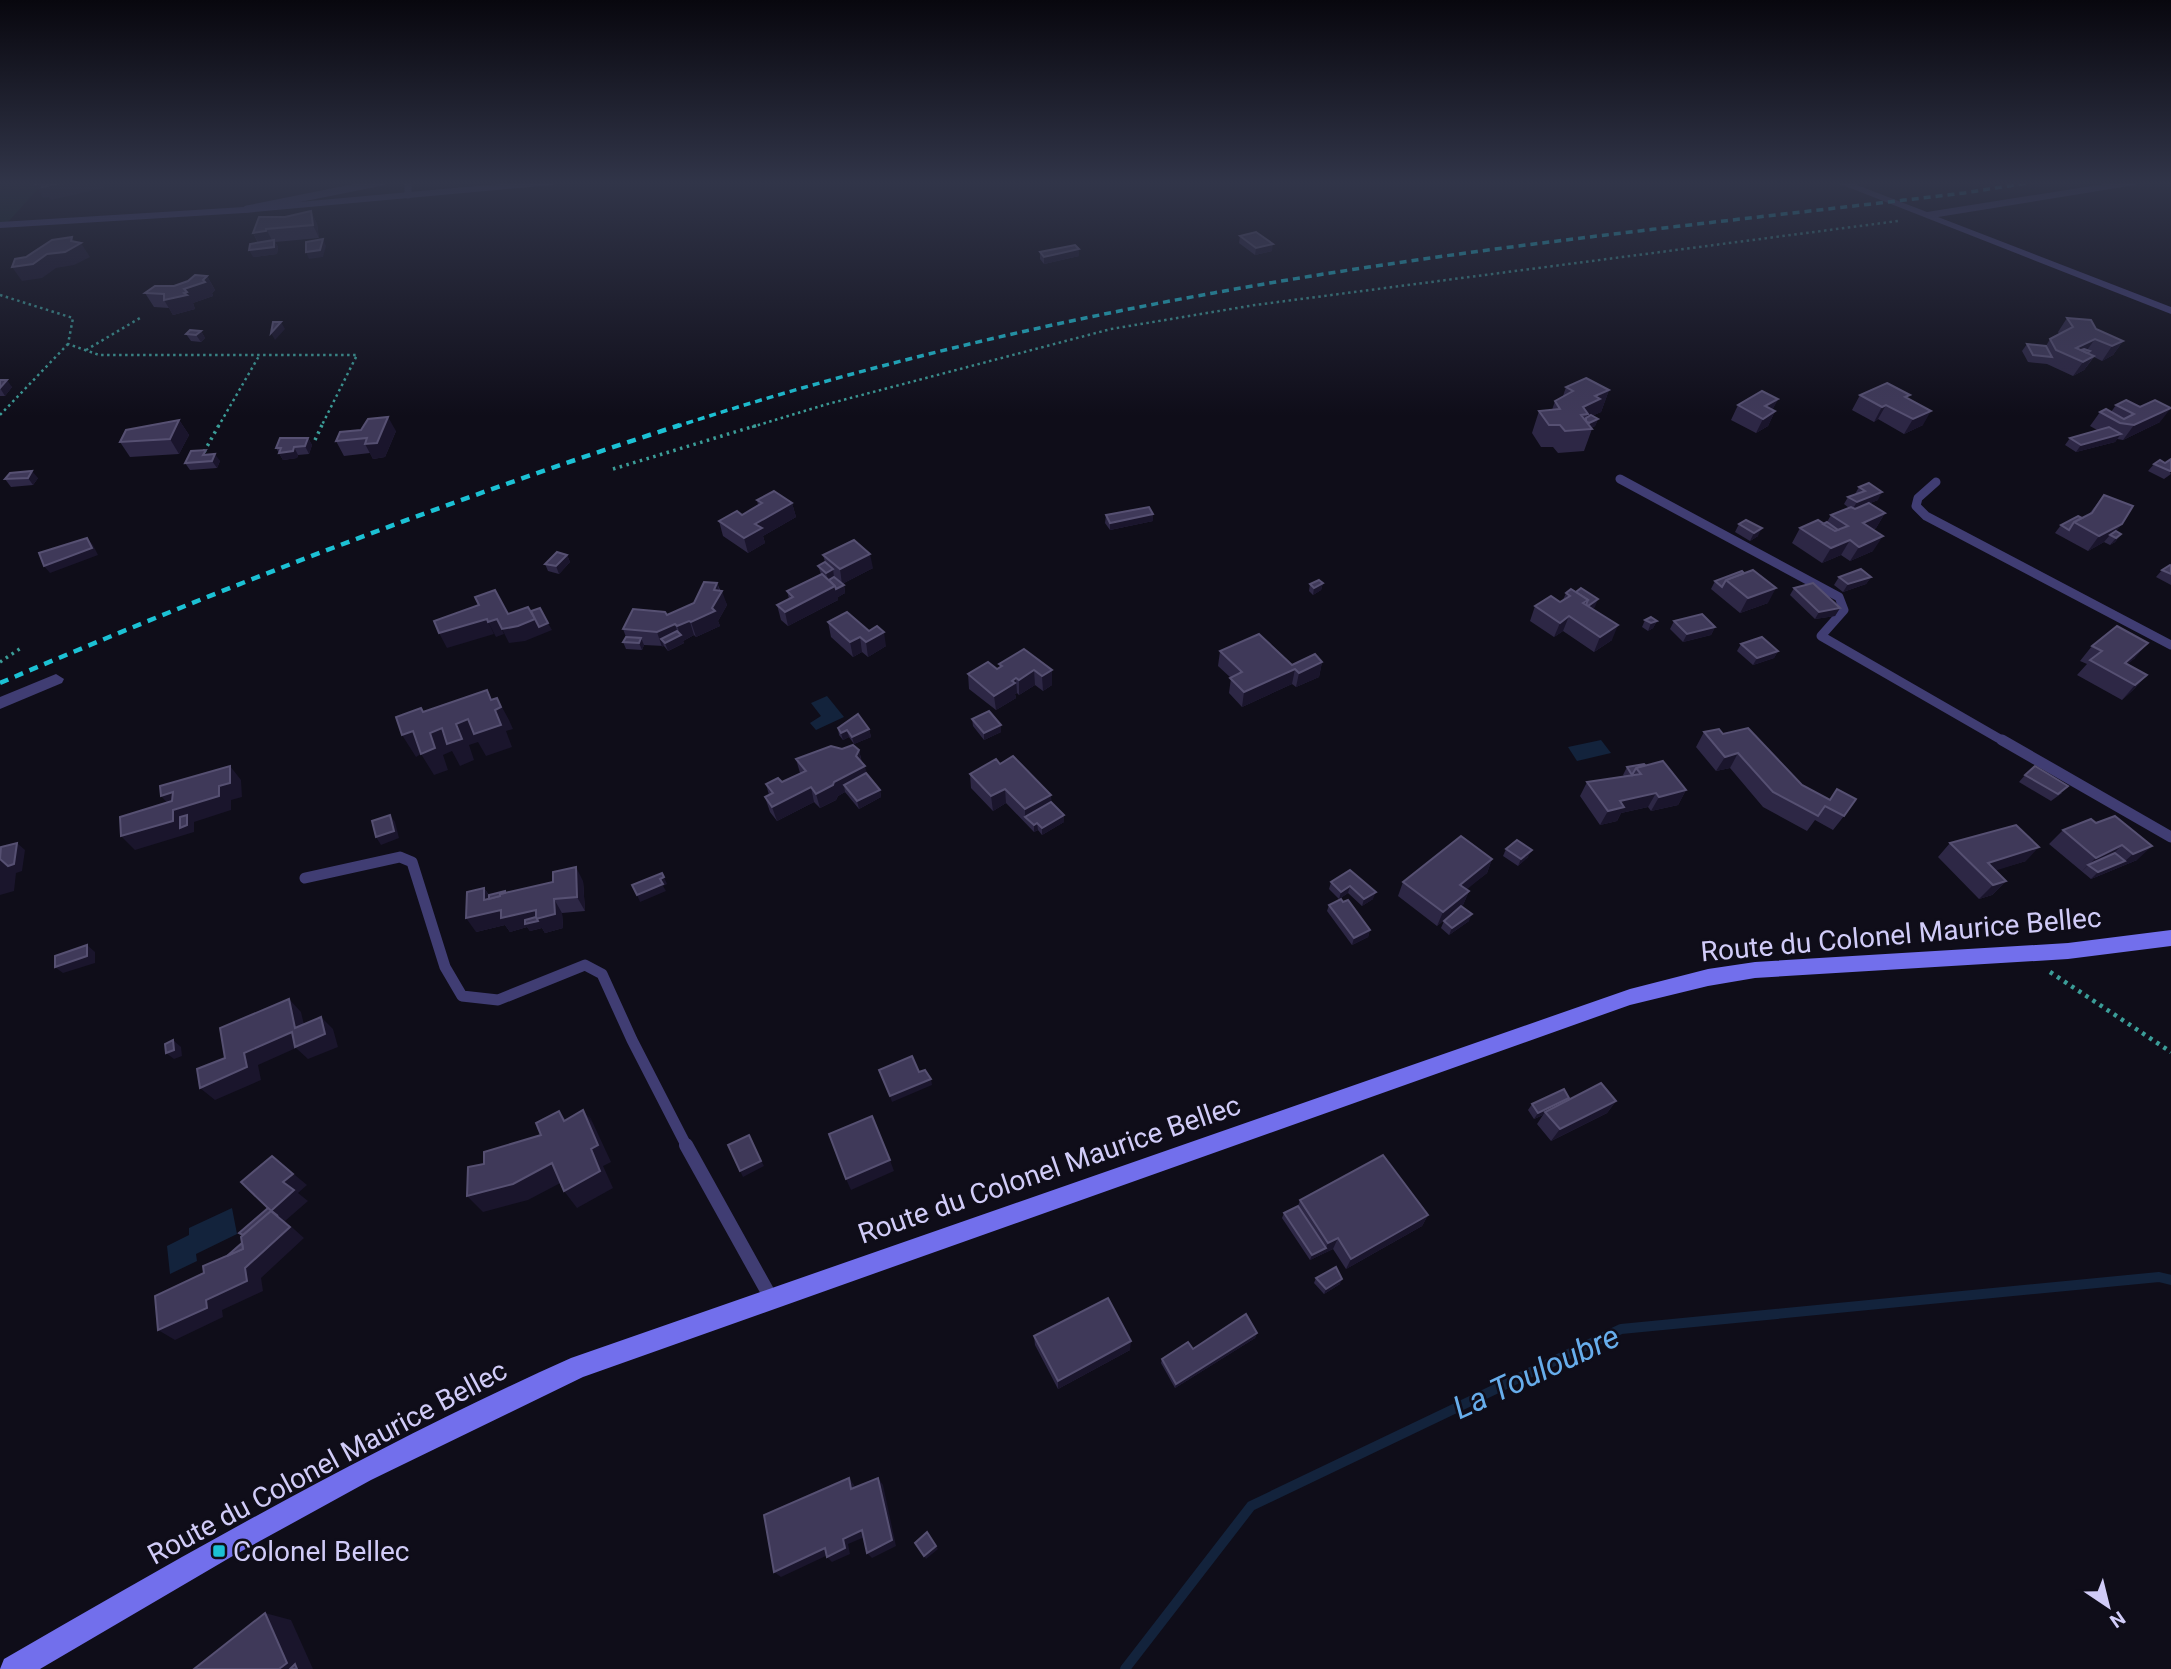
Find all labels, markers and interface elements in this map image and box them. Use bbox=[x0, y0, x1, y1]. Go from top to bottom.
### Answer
street label: Route du Colonel Maurice Bellec bbox=[1699, 901, 2103, 968]
street label: Route du Colonel Maurice Bellec bbox=[854, 1088, 1245, 1251]
water label: La Touloubre bbox=[1447, 1317, 1625, 1427]
street label: Route du Colonel Maurice Bellec bbox=[142, 1353, 512, 1571]
place label: Colonel Bellec bbox=[233, 1535, 409, 1568]
marker: Colonel Bellec bbox=[211, 1543, 227, 1559]
north arrow bbox=[2073, 1571, 2143, 1641]
text: N bbox=[2105, 1606, 2130, 1633]

